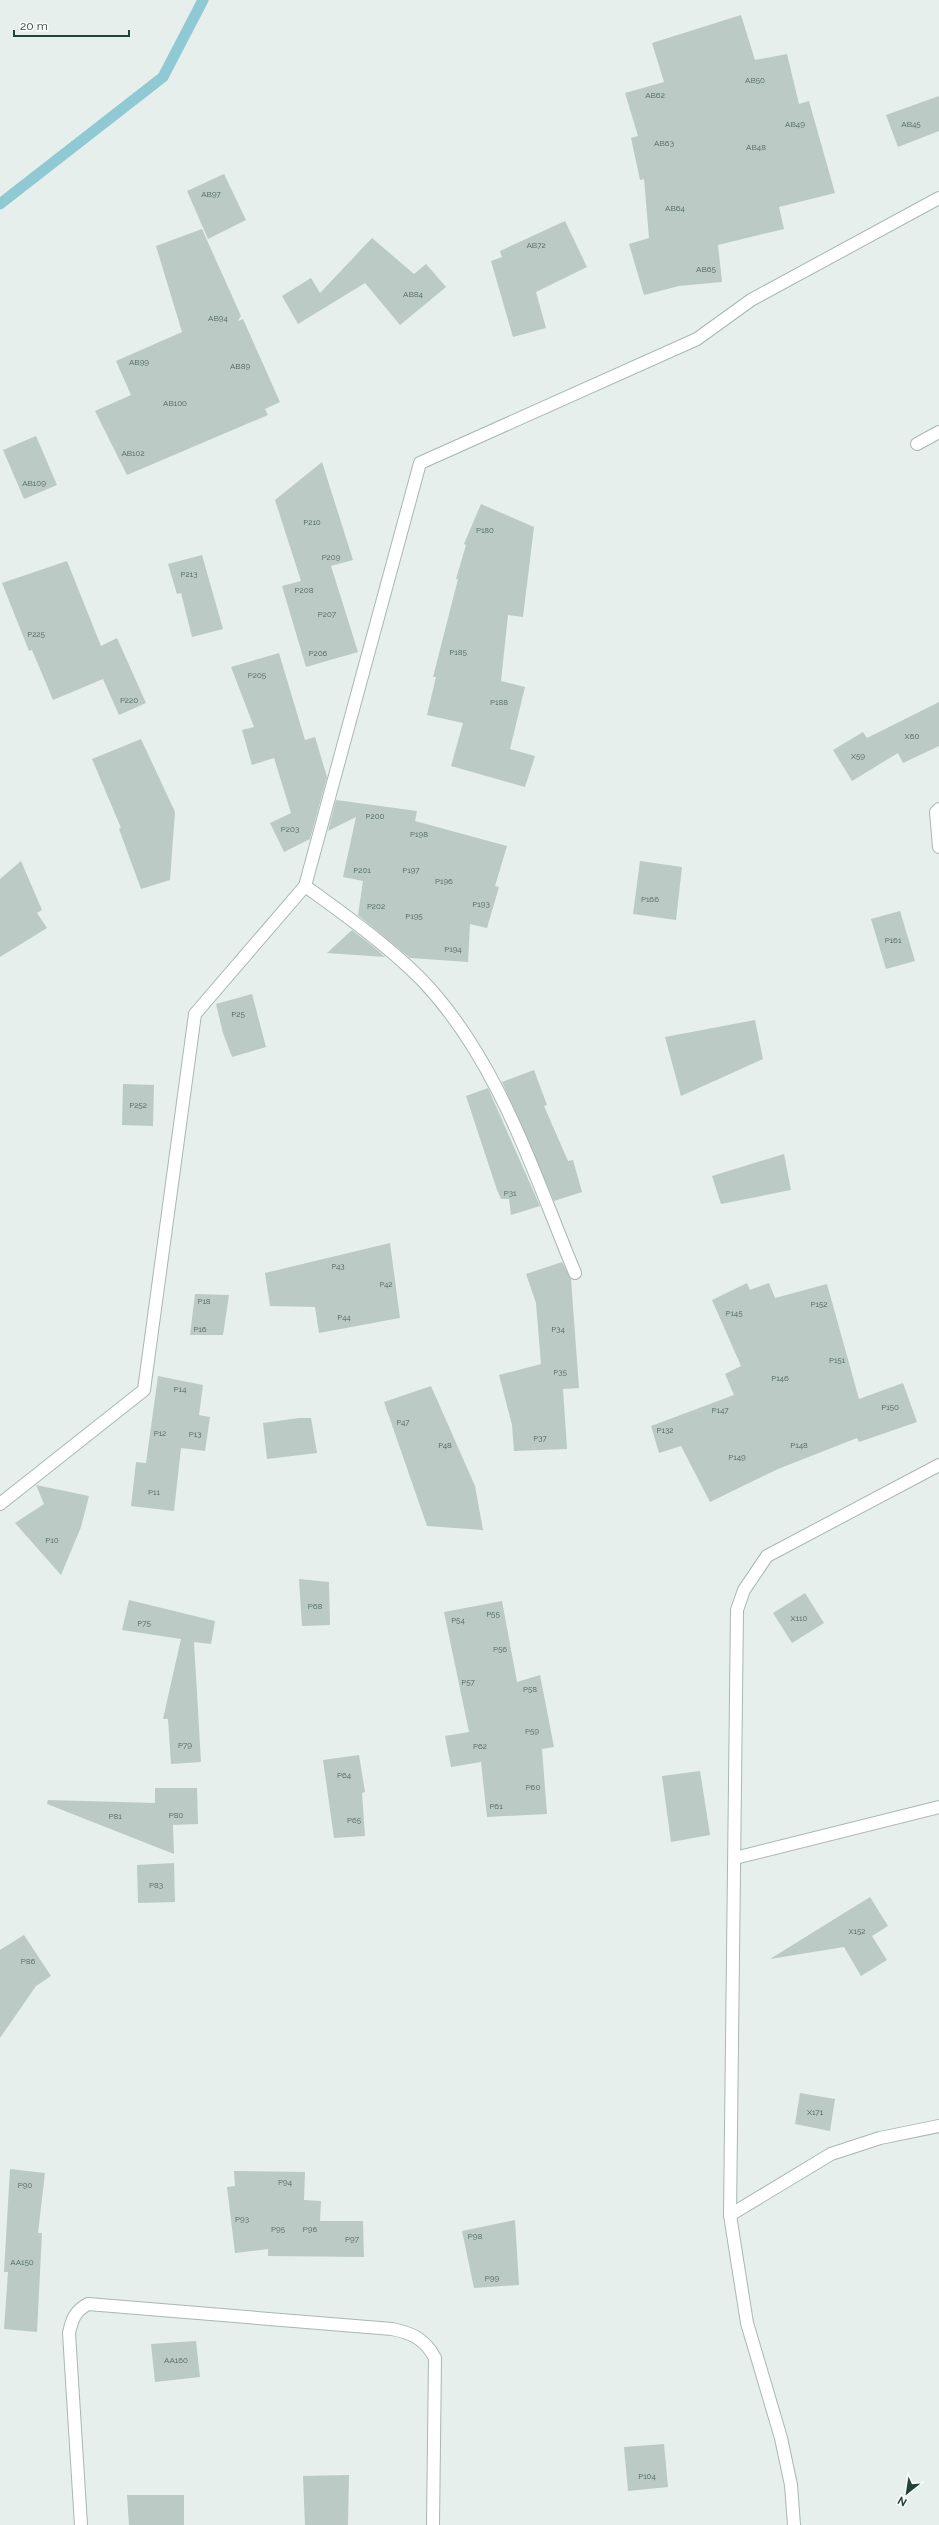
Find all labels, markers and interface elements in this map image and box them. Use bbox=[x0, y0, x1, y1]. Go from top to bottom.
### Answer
scale bar bbox=[14, 12, 129, 38]
text: 20 m bbox=[20, 19, 48, 33]
house number: AB50 bbox=[745, 75, 765, 85]
house number: AB62 bbox=[645, 90, 665, 100]
house number: AB49 bbox=[785, 119, 805, 129]
house number: AB45 bbox=[901, 119, 921, 129]
house number: AB63 bbox=[654, 138, 674, 148]
house number: AB48 bbox=[746, 142, 766, 152]
house number: AB97 bbox=[201, 189, 222, 199]
house number: AB64 bbox=[665, 203, 686, 213]
house number: AB72 bbox=[526, 240, 546, 250]
house number: AB65 bbox=[696, 264, 717, 274]
house number: AB84 bbox=[403, 289, 424, 299]
house number: AB94 bbox=[208, 313, 229, 323]
house number: AB99 bbox=[129, 357, 149, 367]
house number: AB89 bbox=[230, 361, 250, 371]
house number: AB100 bbox=[163, 398, 187, 408]
house number: AB102 bbox=[121, 448, 145, 458]
house number: AB109 bbox=[22, 478, 46, 488]
house number: P210 bbox=[303, 517, 321, 527]
house number: P180 bbox=[476, 525, 494, 535]
house number: P209 bbox=[322, 552, 341, 562]
house number: P213 bbox=[181, 569, 197, 579]
house number: P208 bbox=[295, 585, 314, 595]
house number: P207 bbox=[318, 609, 337, 619]
house number: P225 bbox=[27, 629, 45, 639]
house number: P185 bbox=[449, 647, 467, 657]
house number: P206 bbox=[309, 648, 328, 658]
house number: P205 bbox=[248, 670, 267, 680]
house number: P220 bbox=[120, 695, 138, 705]
house number: P188 bbox=[490, 697, 508, 707]
house number: X60 bbox=[905, 731, 919, 741]
house number: X59 bbox=[851, 751, 865, 761]
house number: P200 bbox=[366, 811, 385, 821]
house number: P203 bbox=[281, 824, 299, 834]
house number: P198 bbox=[410, 829, 428, 839]
house number: P201 bbox=[353, 865, 371, 875]
house number: P197 bbox=[402, 865, 420, 875]
house number: P196 bbox=[435, 876, 453, 886]
house number: P166 bbox=[641, 894, 659, 904]
house number: P193 bbox=[472, 899, 490, 909]
house number: P202 bbox=[367, 901, 385, 911]
house number: P195 bbox=[405, 911, 423, 921]
house number: P161 bbox=[885, 935, 902, 945]
house number: P194 bbox=[444, 944, 462, 954]
house number: P25 bbox=[231, 1009, 245, 1019]
house number: P252 bbox=[129, 1100, 147, 1110]
house number: P31 bbox=[504, 1188, 517, 1198]
house number: P43 bbox=[331, 1261, 345, 1271]
house number: P42 bbox=[379, 1279, 393, 1289]
house number: P18 bbox=[197, 1296, 211, 1306]
house number: P152 bbox=[811, 1299, 827, 1309]
house number: P145 bbox=[725, 1308, 743, 1318]
house number: P44 bbox=[337, 1312, 351, 1322]
house number: P16 bbox=[193, 1324, 207, 1334]
house number: P34 bbox=[551, 1324, 565, 1334]
house number: P151 bbox=[829, 1355, 846, 1365]
house number: P35 bbox=[553, 1367, 567, 1377]
house number: P146 bbox=[771, 1373, 789, 1383]
house number: P14 bbox=[174, 1384, 187, 1394]
house number: P150 bbox=[881, 1402, 899, 1412]
house number: P147 bbox=[711, 1405, 729, 1415]
house number: P47 bbox=[396, 1417, 410, 1427]
house number: P132 bbox=[657, 1425, 673, 1435]
house number: P12 bbox=[154, 1428, 166, 1438]
house number: P13 bbox=[189, 1429, 201, 1439]
house number: P37 bbox=[533, 1433, 547, 1443]
house number: P48 bbox=[438, 1440, 452, 1450]
house number: P148 bbox=[790, 1440, 808, 1450]
house number: P149 bbox=[728, 1452, 746, 1462]
house number: P11 bbox=[148, 1487, 160, 1497]
house number: P10 bbox=[45, 1535, 59, 1545]
house number: P68 bbox=[308, 1601, 323, 1611]
house number: P55 bbox=[486, 1609, 500, 1619]
house number: X110 bbox=[791, 1613, 807, 1623]
house number: P54 bbox=[451, 1615, 465, 1625]
house number: P75 bbox=[137, 1618, 151, 1628]
house number: P56 bbox=[493, 1644, 507, 1654]
house number: P57 bbox=[461, 1677, 476, 1687]
house number: P58 bbox=[523, 1684, 537, 1694]
house number: P59 bbox=[525, 1726, 539, 1736]
house number: P79 bbox=[178, 1740, 192, 1750]
house number: P62 bbox=[473, 1741, 487, 1751]
house number: P64 bbox=[337, 1770, 352, 1780]
house number: P60 bbox=[526, 1782, 540, 1792]
house number: P61 bbox=[489, 1801, 503, 1811]
house number: P80 bbox=[169, 1810, 183, 1820]
house number: P81 bbox=[108, 1811, 122, 1821]
house number: P65 bbox=[347, 1815, 362, 1825]
house number: P83 bbox=[149, 1880, 163, 1890]
house number: X152 bbox=[848, 1926, 866, 1936]
house number: P86 bbox=[21, 1956, 35, 1966]
house number: X171 bbox=[807, 2107, 824, 2117]
house number: P94 bbox=[278, 2177, 293, 2187]
house number: P90 bbox=[18, 2180, 32, 2190]
house number: P93 bbox=[235, 2214, 249, 2224]
house number: P95 bbox=[271, 2224, 286, 2234]
house number: P96 bbox=[303, 2224, 317, 2234]
house number: P98 bbox=[468, 2231, 482, 2241]
house number: P97 bbox=[345, 2234, 360, 2244]
house number: AA150 bbox=[10, 2257, 34, 2267]
house number: P99 bbox=[485, 2273, 499, 2283]
house number: AA160 bbox=[164, 2355, 188, 2365]
house number: P104 bbox=[638, 2471, 656, 2481]
north arrow bbox=[887, 2473, 927, 2513]
text: N bbox=[895, 2493, 909, 2509]

